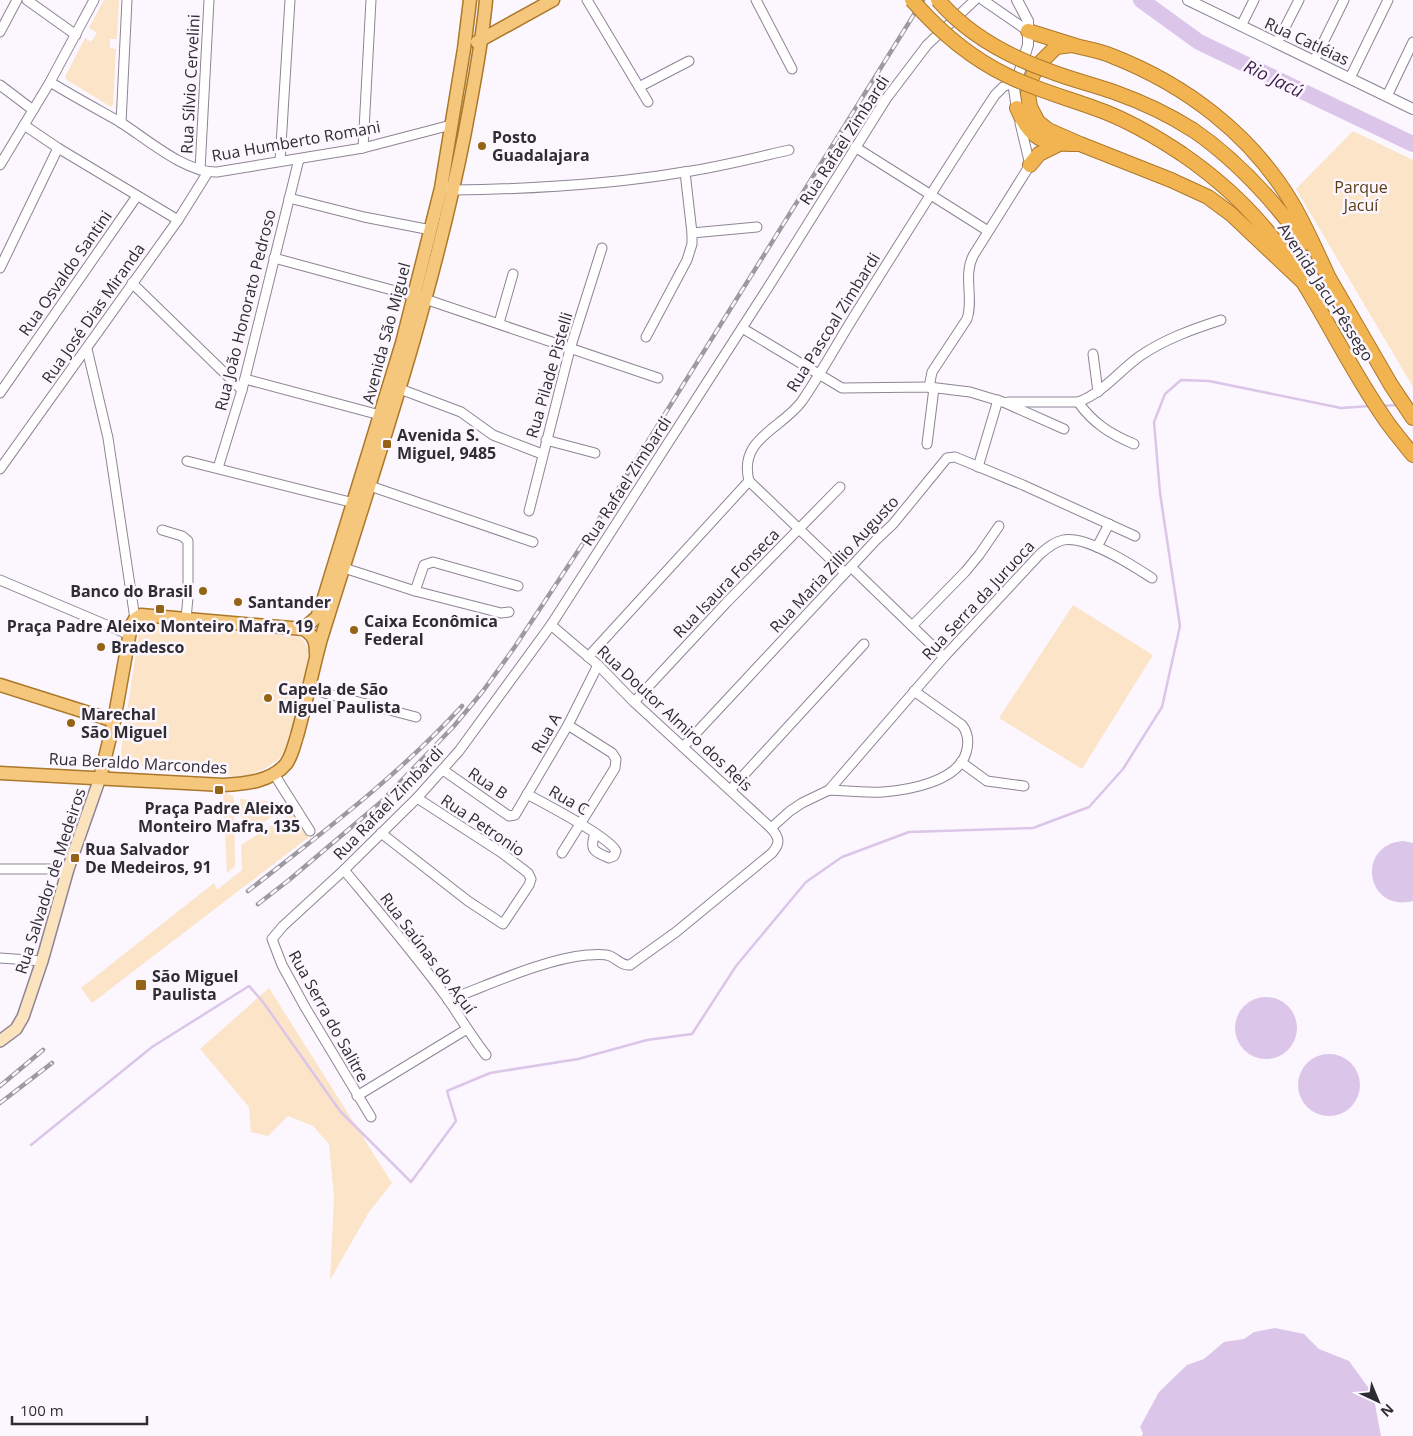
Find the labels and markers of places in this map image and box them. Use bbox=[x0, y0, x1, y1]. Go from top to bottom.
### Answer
place label: Posto Guadalajara bbox=[492, 126, 590, 166]
marker: Posto Guadalajara bbox=[476, 140, 488, 152]
place label: Avenida S. Miguel, 9485 bbox=[397, 424, 496, 464]
marker: Avenida S. Miguel, 9485 bbox=[381, 438, 393, 450]
place label: Banco do Brasil bbox=[70, 580, 193, 602]
marker: Banco do Brasil bbox=[197, 585, 209, 597]
place label: Santander bbox=[248, 591, 331, 613]
marker: Santander bbox=[232, 596, 244, 608]
marker: Praça Padre Aleixo Monteiro Mafra, 19 bbox=[154, 603, 166, 615]
place label: Caixa Econômica Federal bbox=[364, 610, 498, 650]
place label: Praça Padre Aleixo Monteiro Mafra, 19 bbox=[7, 615, 313, 637]
marker: Caixa Econômica Federal bbox=[348, 624, 360, 636]
place label: Bradesco bbox=[111, 636, 184, 658]
marker: Bradesco bbox=[95, 641, 107, 653]
place label: Capela de São Miguel Paulista bbox=[278, 678, 401, 718]
marker: Capela de São Miguel Paulista bbox=[262, 692, 274, 704]
place label: Marechal São Miguel bbox=[81, 703, 167, 743]
marker: Marechal São Miguel bbox=[65, 717, 77, 729]
marker: Praça Padre Aleixo Monteiro Mafra, 135 bbox=[213, 784, 225, 796]
place label: Praça Padre Aleixo Monteiro Mafra, 135 bbox=[138, 797, 300, 837]
place label: Rua Salvador De Medeiros, 91 bbox=[85, 838, 212, 878]
marker: Rua Salvador De Medeiros, 91 bbox=[69, 852, 81, 864]
place label: São Miguel Paulista bbox=[152, 965, 238, 1005]
marker: São Miguel Paulista bbox=[134, 978, 148, 992]

